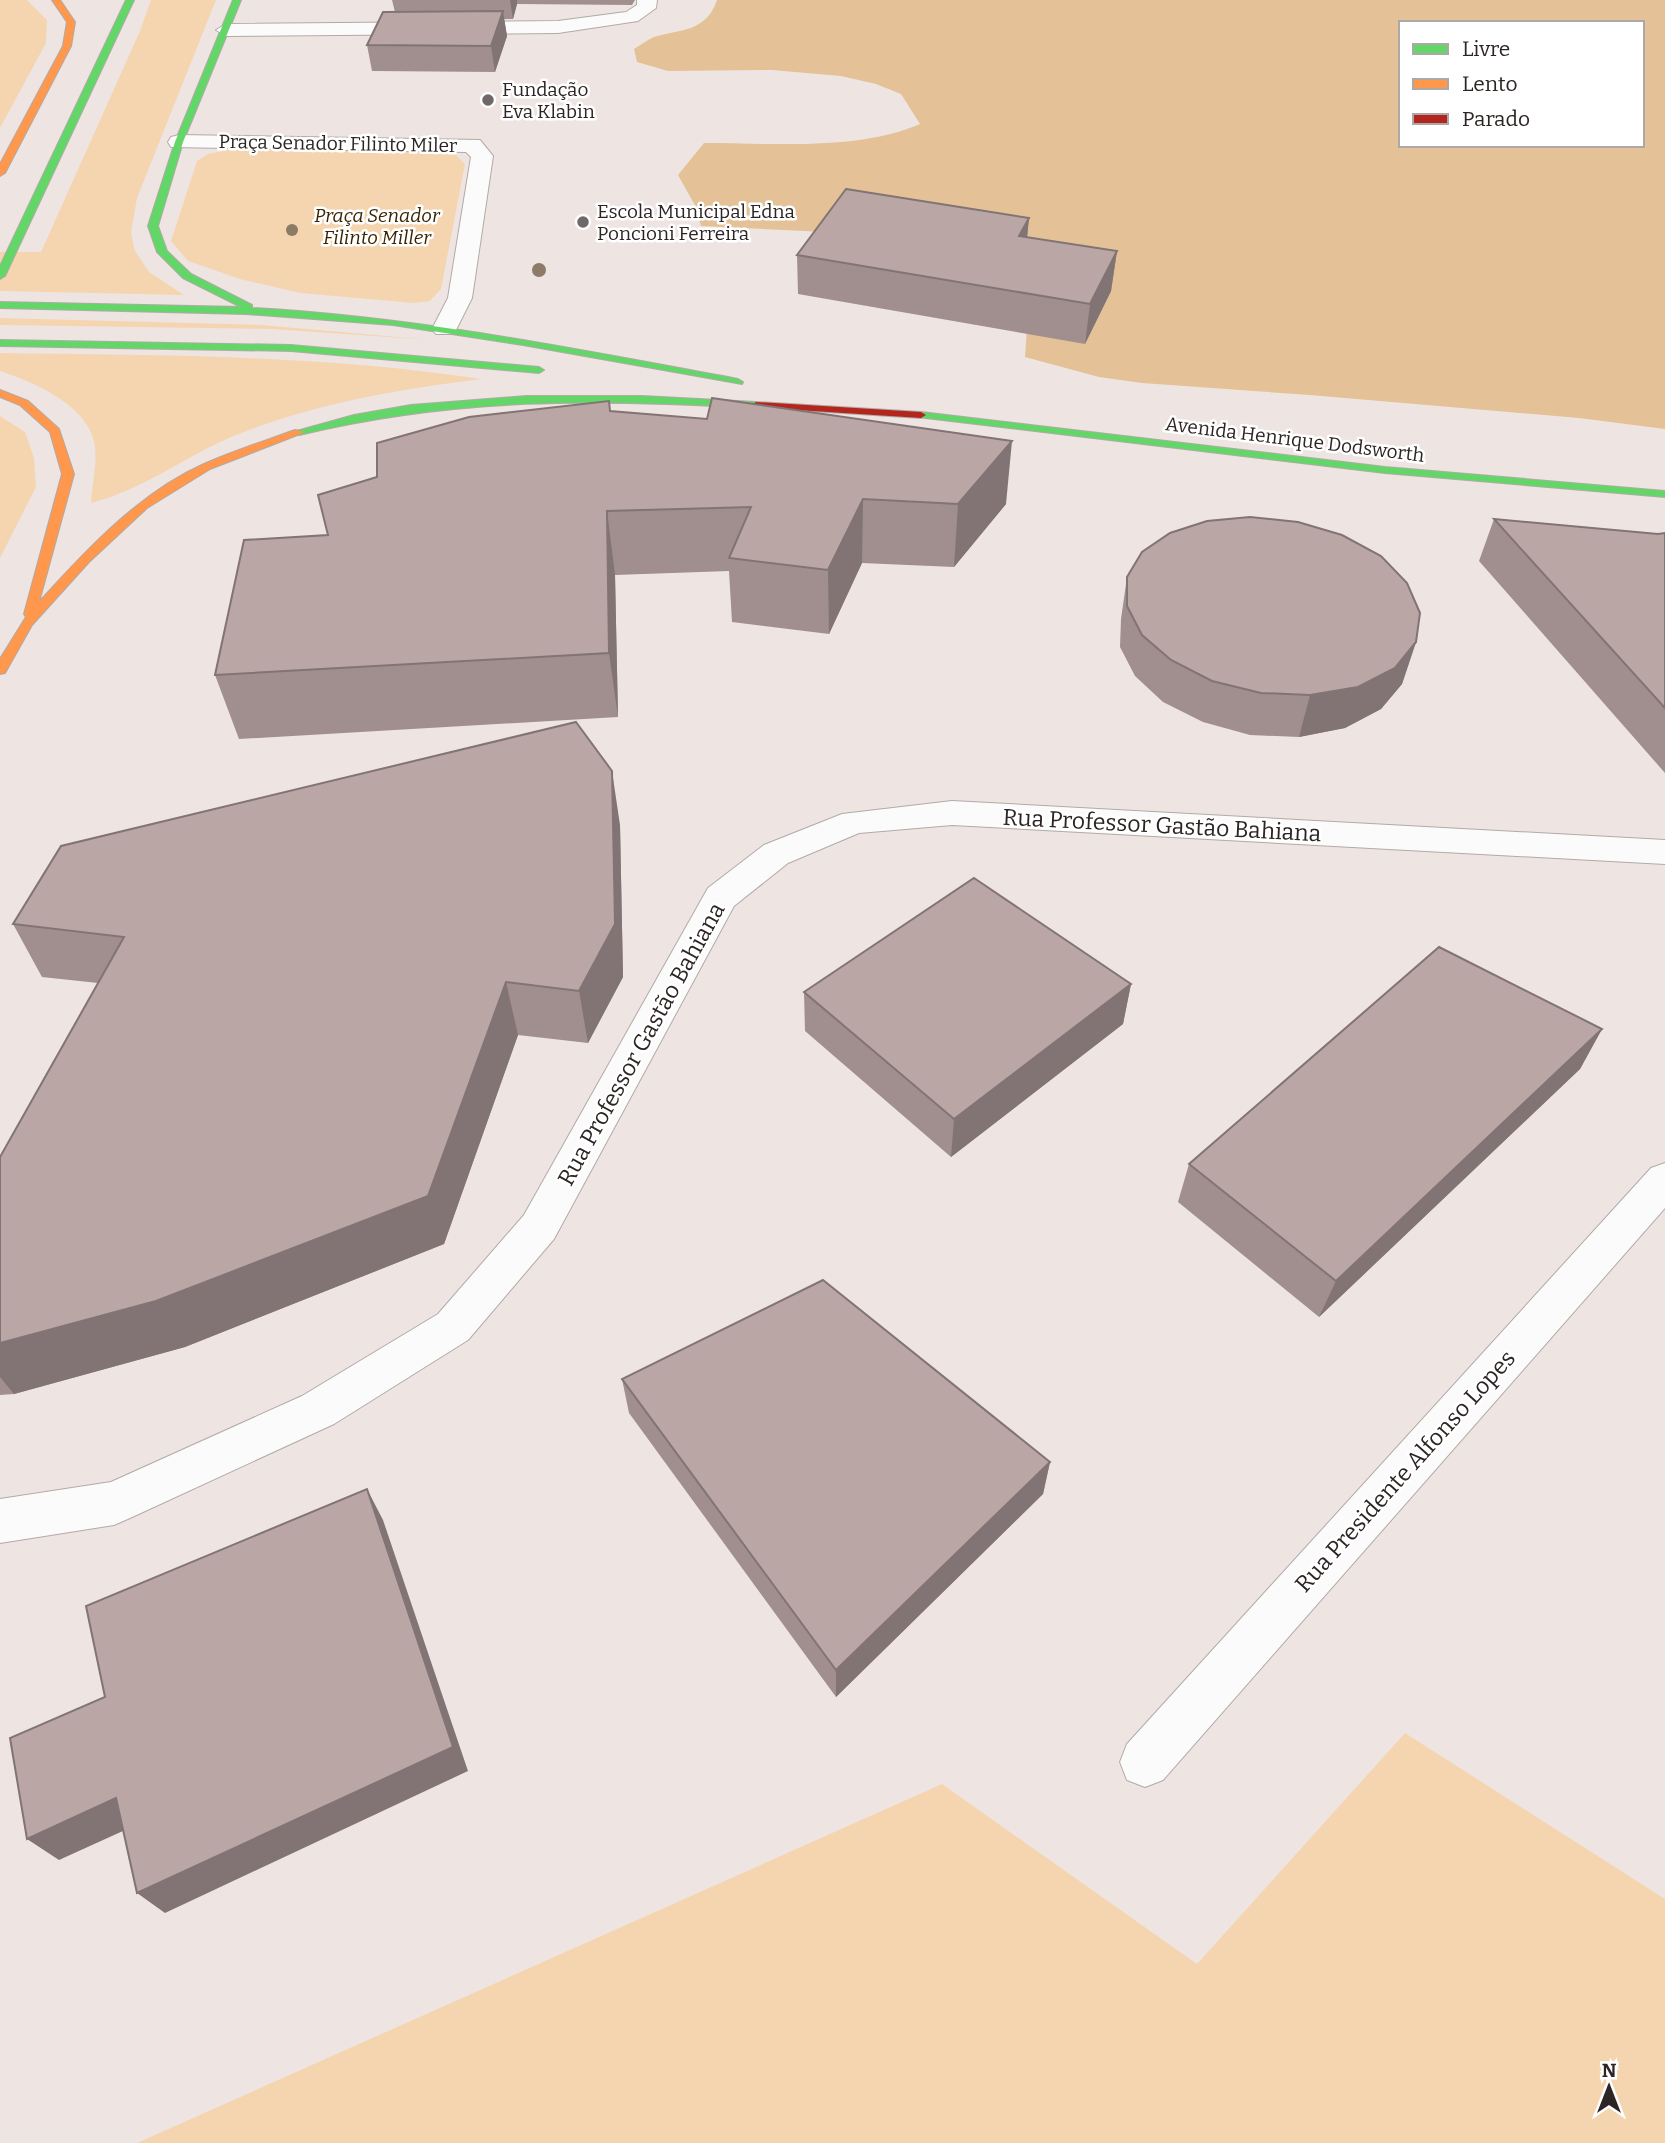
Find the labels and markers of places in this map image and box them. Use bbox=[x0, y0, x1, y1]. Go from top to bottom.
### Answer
place label: Fundação Eva Klabin bbox=[502, 78, 595, 123]
marker: Fundação Eva Klabin bbox=[480, 92, 496, 108]
place label: Escola Municipal Edna Poncioni Ferreira bbox=[597, 200, 796, 245]
marker: Escola Municipal Edna Poncioni Ferreira bbox=[575, 214, 591, 230]

